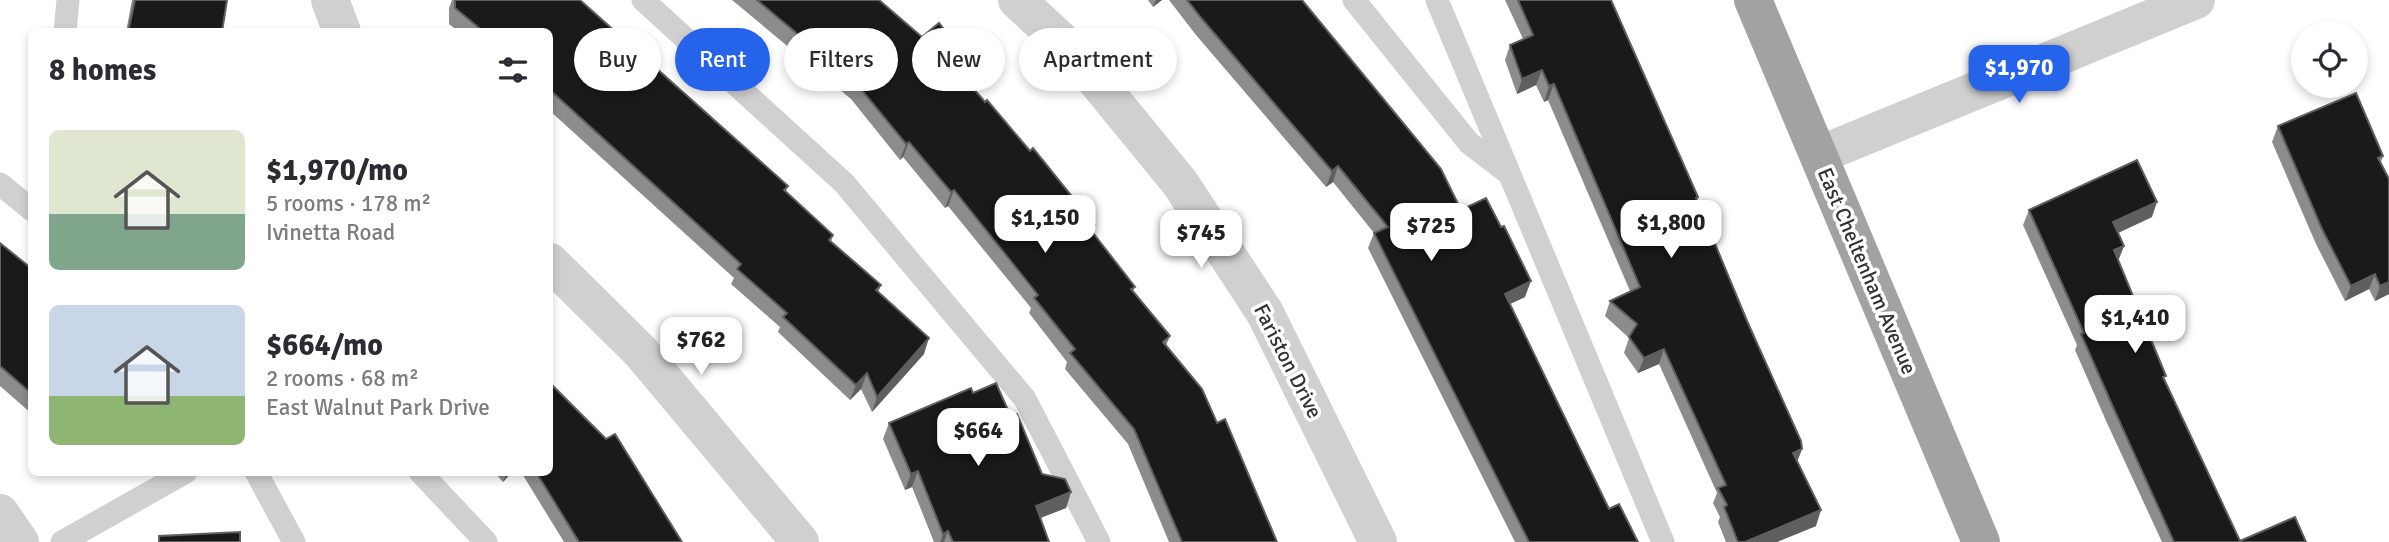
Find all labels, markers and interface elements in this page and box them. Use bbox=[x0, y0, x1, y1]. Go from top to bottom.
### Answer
map controls bbox=[2291, 21, 2368, 98]
button: locate bbox=[2291, 21, 2368, 98]
chip: Buy bbox=[574, 28, 661, 91]
chip: Rent bbox=[675, 28, 770, 91]
chip: Filters bbox=[784, 28, 898, 91]
chip: New bbox=[912, 28, 1005, 91]
chip: Apartment bbox=[1019, 28, 1177, 91]
pin: $1,970 bbox=[1962, 46, 2076, 105]
icon: filters bbox=[494, 51, 532, 89]
text: 8 homes bbox=[49, 52, 156, 89]
text: $1,970 bbox=[1985, 53, 2053, 82]
text: $1,970/mo bbox=[266, 152, 408, 189]
icon: home bbox=[105, 158, 189, 242]
street label: East Cheltenham Avenue bbox=[1812, 164, 1922, 378]
text: 5 rooms · 178 m² bbox=[266, 189, 431, 218]
pin: $1,150 bbox=[988, 196, 1102, 255]
pin: $1,800 bbox=[1614, 201, 1728, 260]
text: $1,150 bbox=[1011, 203, 1079, 232]
pin: $725 bbox=[1390, 204, 1472, 263]
text: $1,800 bbox=[1637, 208, 1705, 237]
pin: $745 bbox=[1160, 210, 1242, 270]
text: $725 bbox=[1406, 211, 1456, 240]
text: Ivinetta Road bbox=[266, 218, 395, 247]
text: $745 bbox=[1176, 218, 1226, 247]
pin: $1,410 bbox=[2078, 296, 2192, 355]
street label: Fariston Drive bbox=[1248, 299, 1328, 423]
text: $1,410 bbox=[2101, 303, 2169, 332]
pin: $762 bbox=[660, 318, 742, 377]
text: $762 bbox=[676, 325, 726, 354]
text: $664/mo bbox=[266, 327, 383, 364]
icon: home bbox=[105, 333, 189, 417]
text: 2 rooms · 68 m² bbox=[266, 364, 419, 393]
text: East Walnut Park Drive bbox=[266, 393, 490, 422]
pin: $664 bbox=[937, 408, 1019, 468]
text: $664 bbox=[953, 416, 1003, 445]

